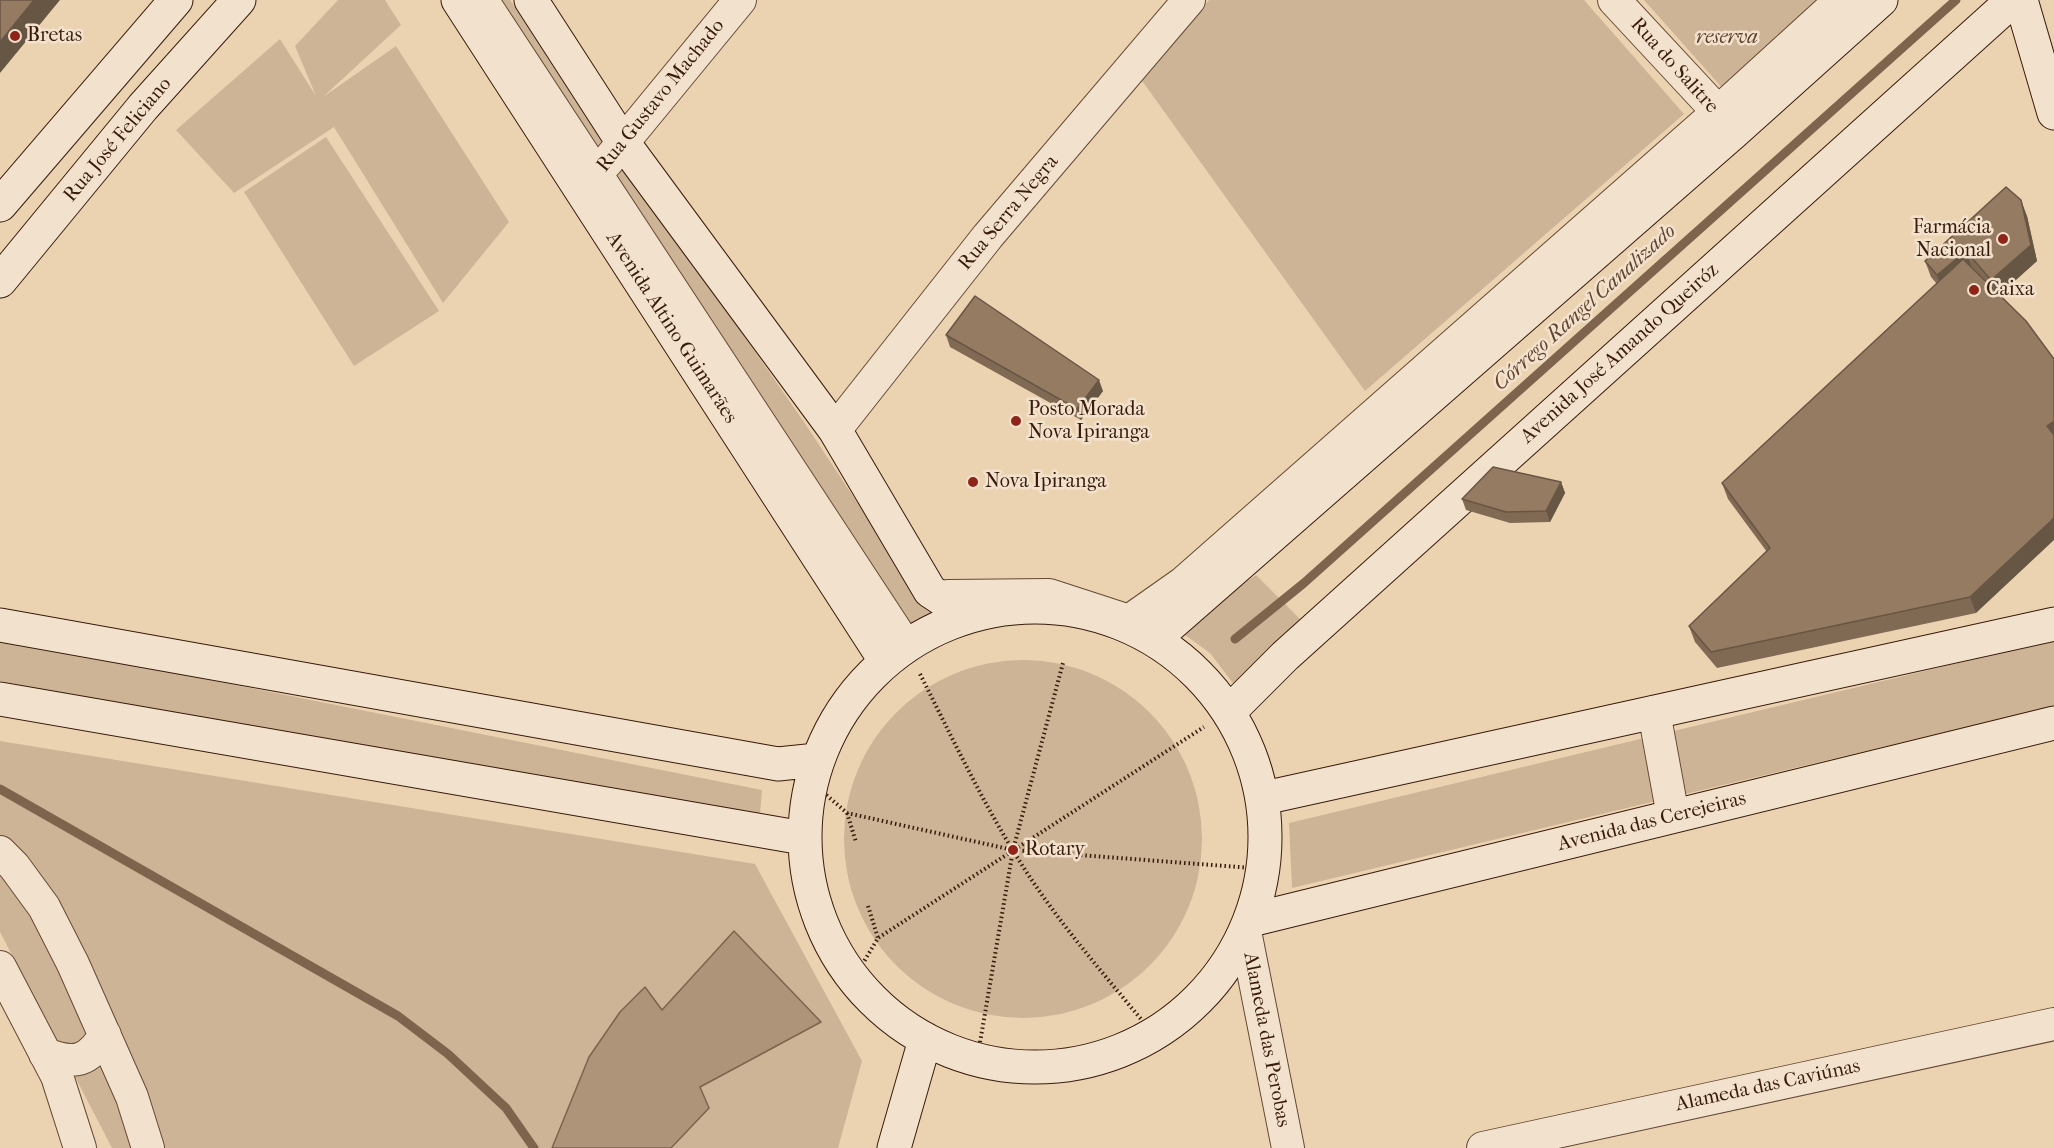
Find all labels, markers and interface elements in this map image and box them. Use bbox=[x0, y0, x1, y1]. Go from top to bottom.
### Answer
street label: Rua do Salitre bbox=[1625, 13, 1723, 119]
street label: Rua Gustavo Machado bbox=[592, 15, 730, 177]
place label: Bretas bbox=[27, 24, 82, 48]
park label: reserva bbox=[1696, 26, 1758, 50]
marker: Bretas bbox=[8, 29, 22, 43]
street label: Rua José Feliciano bbox=[59, 73, 177, 207]
street label: Rua Serra Negra bbox=[954, 150, 1064, 276]
place label: Farmácia Nacional bbox=[1913, 216, 1991, 263]
water label: Córrego Rangel Canalizado bbox=[1489, 219, 1681, 397]
street label: Avenida Altino Guimarães bbox=[600, 228, 742, 428]
marker: Farmácia Nacional bbox=[1996, 232, 2010, 246]
street label: Avenida José Amando Queiróz bbox=[1516, 259, 1724, 449]
place label: Caixa bbox=[1986, 278, 2034, 302]
marker: Caixa bbox=[1967, 283, 1981, 297]
place label: Posto Morada Nova Ipiranga bbox=[1028, 398, 1150, 445]
marker: Posto Morada Nova Ipiranga bbox=[1009, 414, 1023, 428]
place label: Nova Ipiranga bbox=[985, 470, 1107, 494]
marker: Nova Ipiranga bbox=[966, 475, 980, 489]
street label: Avenida das Cerejeiras bbox=[1555, 787, 1749, 857]
place label: Rotary bbox=[1025, 838, 1085, 862]
marker: Rotary bbox=[1006, 843, 1020, 857]
street label: Alameda das Perobas bbox=[1237, 951, 1295, 1129]
street label: Alameda das Caviúnas bbox=[1674, 1055, 1862, 1117]

